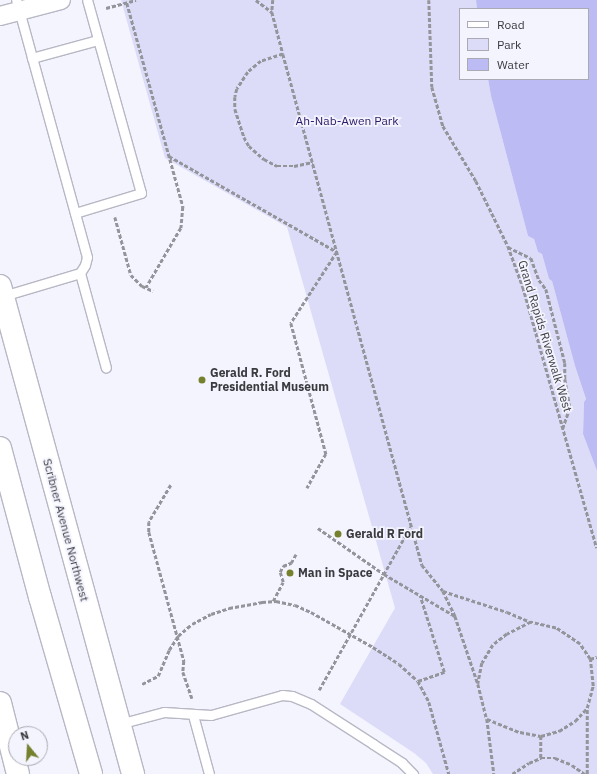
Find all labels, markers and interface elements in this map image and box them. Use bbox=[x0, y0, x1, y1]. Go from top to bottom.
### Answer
legend bbox=[459, 8, 589, 80]
text: Road bbox=[497, 17, 525, 32]
text: Park bbox=[497, 37, 521, 52]
text: Water bbox=[497, 57, 529, 72]
park label: Ah-Nab-Awen Park bbox=[295, 114, 399, 128]
street label: Grand Rapids Riverwalk West bbox=[515, 258, 575, 414]
place label: Gerald R. Ford Presidential Museum bbox=[210, 366, 329, 394]
marker: Gerald R. Ford Presidential Museum bbox=[197, 375, 207, 385]
street label: Scribner Avenue Northwest bbox=[40, 457, 92, 603]
place label: Gerald R Ford bbox=[346, 527, 423, 541]
marker: Gerald R Ford bbox=[333, 529, 343, 539]
place label: Man in Space bbox=[298, 566, 373, 580]
marker: Man in Space bbox=[285, 568, 295, 578]
north arrow bbox=[8, 726, 48, 766]
text: N bbox=[19, 728, 31, 743]

